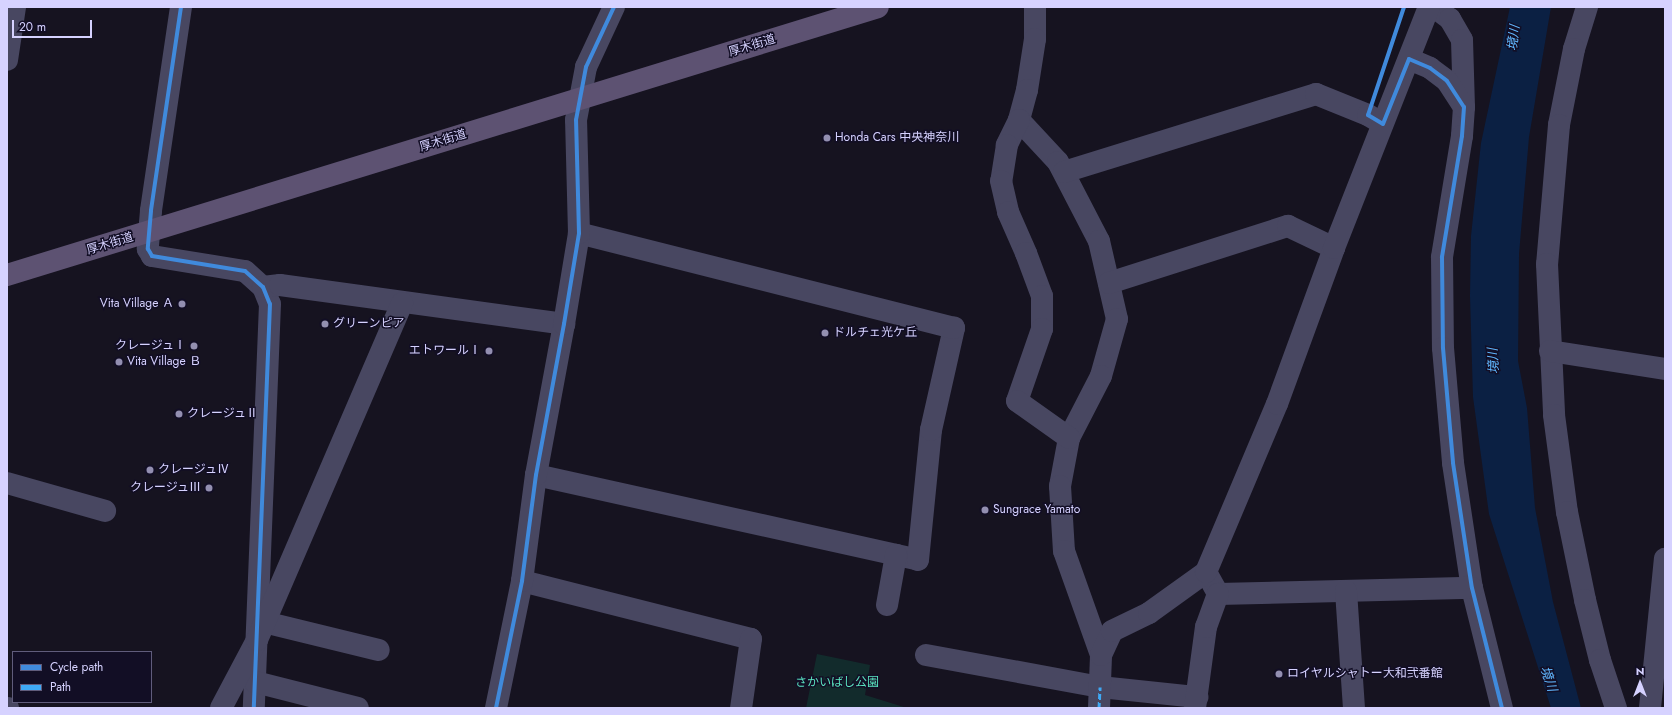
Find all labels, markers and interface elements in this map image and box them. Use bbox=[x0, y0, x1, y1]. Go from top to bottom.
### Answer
scale bar bbox=[14, 12, 94, 38]
text: 20 m bbox=[19, 18, 46, 36]
water label: 境川 bbox=[1505, 24, 1523, 52]
street label: 厚木街道 bbox=[727, 32, 777, 60]
street label: 厚木街道 bbox=[418, 127, 468, 155]
place label: Honda Cars 中央神奈川 bbox=[835, 131, 959, 145]
marker: Honda Cars 中央神奈川 bbox=[822, 133, 832, 143]
street label: 厚木街道 bbox=[85, 230, 135, 258]
place label: Vita Village Ａ bbox=[100, 297, 174, 311]
marker: Vita Village Ａ bbox=[177, 299, 187, 309]
place label: グリーンピア bbox=[333, 317, 405, 331]
marker: グリーンピア bbox=[320, 319, 330, 329]
place label: ドルチェ光ケ丘 bbox=[833, 326, 917, 340]
marker: ドルチェ光ケ丘 bbox=[820, 328, 830, 338]
place label: クレージュⅠ bbox=[114, 339, 186, 353]
marker: クレージュⅠ bbox=[189, 341, 199, 351]
place label: エトワールⅠ bbox=[409, 344, 481, 358]
marker: エトワールⅠ bbox=[484, 346, 494, 356]
water label: 境川 bbox=[1486, 348, 1502, 374]
place label: Vita Village Ｂ bbox=[127, 355, 201, 369]
marker: Vita Village Ｂ bbox=[114, 357, 124, 367]
place label: クレージュⅡ bbox=[187, 407, 259, 421]
marker: クレージュⅡ bbox=[174, 409, 184, 419]
place label: クレージュⅣ bbox=[158, 463, 230, 477]
marker: クレージュⅣ bbox=[145, 465, 155, 475]
place label: クレージュⅢ bbox=[129, 481, 201, 495]
marker: クレージュⅢ bbox=[204, 483, 214, 493]
place label: Sungrace Yamato bbox=[993, 503, 1080, 517]
marker: Sungrace Yamato bbox=[980, 505, 990, 515]
legend bbox=[12, 651, 152, 703]
text: Cycle path bbox=[50, 658, 103, 676]
north arrow bbox=[1620, 663, 1660, 703]
text: N bbox=[1636, 663, 1644, 679]
water label: 境川 bbox=[1537, 664, 1559, 694]
place label: ロイヤルシャトー大和弐番館 bbox=[1287, 667, 1443, 681]
marker: ロイヤルシャトー大和弐番館 bbox=[1274, 669, 1284, 679]
park label: さかいばし公園 bbox=[795, 676, 879, 690]
text: Path bbox=[50, 678, 71, 696]

